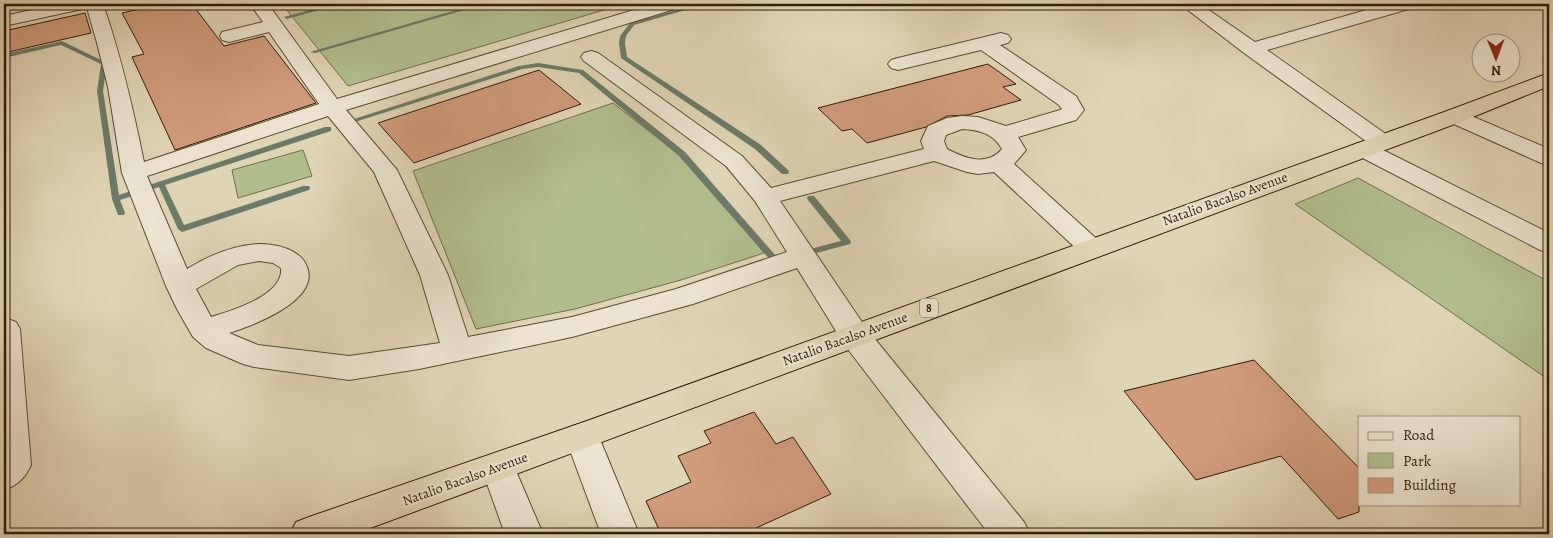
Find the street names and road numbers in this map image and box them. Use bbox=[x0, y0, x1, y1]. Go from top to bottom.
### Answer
street label: Natalio Bacalso Avenue bbox=[1160, 167, 1290, 231]
road number: 8 bbox=[920, 298, 938, 318]
street label: Natalio Bacalso Avenue bbox=[780, 307, 910, 371]
street label: Natalio Bacalso Avenue bbox=[400, 447, 530, 511]

